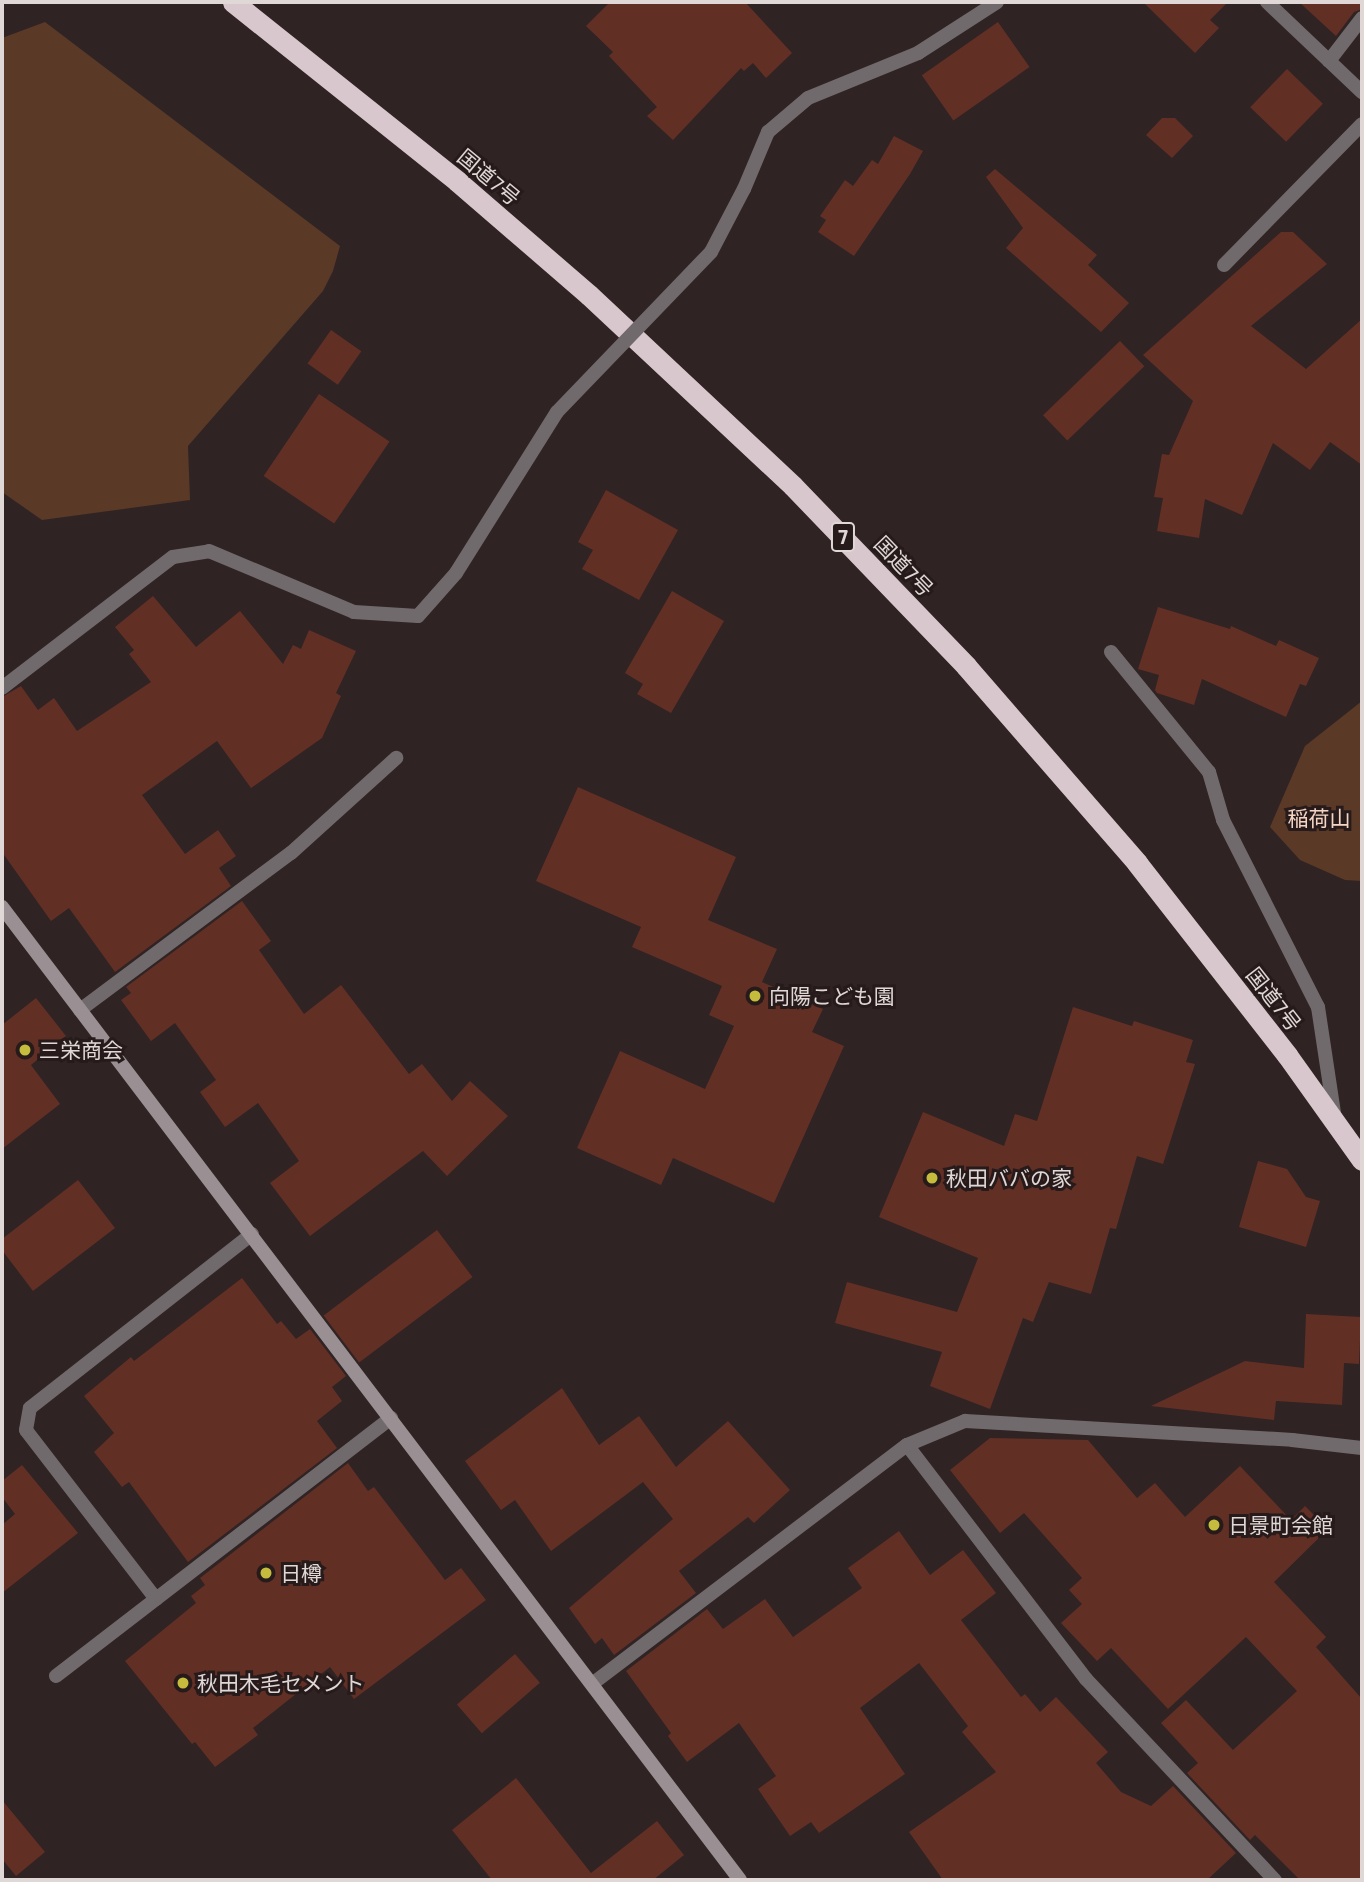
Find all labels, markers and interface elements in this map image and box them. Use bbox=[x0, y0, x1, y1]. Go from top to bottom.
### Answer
street label: 国道7号 bbox=[453, 144, 525, 210]
road number: 7 bbox=[831, 522, 855, 552]
street label: 国道7号 bbox=[869, 531, 939, 601]
park label: 稲荷山 bbox=[1288, 805, 1350, 831]
street label: 国道7号 bbox=[1241, 962, 1307, 1036]
place label: 向陽こども園 bbox=[769, 983, 895, 1009]
marker: 向陽こども園 bbox=[747, 988, 763, 1004]
place label: 三栄商会 bbox=[39, 1037, 123, 1063]
marker: 三栄商会 bbox=[17, 1042, 33, 1058]
place label: 秋田ババの家 bbox=[946, 1165, 1072, 1191]
marker: 秋田ババの家 bbox=[924, 1170, 940, 1186]
place label: 日景町会館 bbox=[1228, 1512, 1333, 1538]
marker: 日景町会館 bbox=[1206, 1517, 1222, 1533]
place label: 日樽 bbox=[280, 1560, 322, 1586]
marker: 日樽 bbox=[258, 1565, 274, 1581]
place label: 秋田木毛セメント bbox=[197, 1670, 365, 1696]
marker: 秋田木毛セメント bbox=[175, 1675, 191, 1691]

